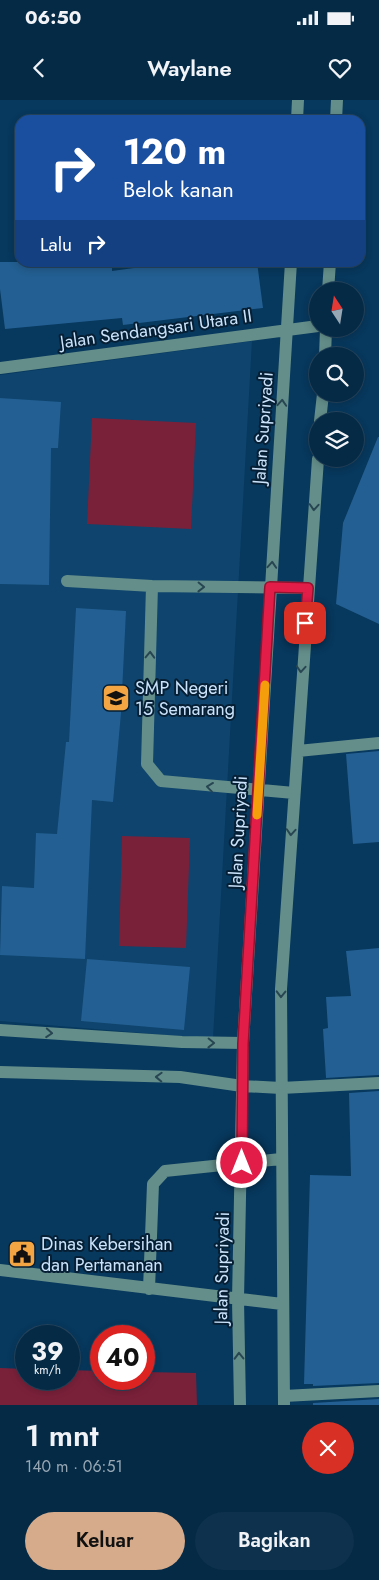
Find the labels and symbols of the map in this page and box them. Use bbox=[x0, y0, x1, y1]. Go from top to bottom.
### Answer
north arrow bbox=[309, 282, 364, 338]
street label: Jalan Sendangsari Utara II bbox=[56, 303, 254, 356]
street label: Jalan Supriyadi bbox=[246, 371, 280, 487]
one-way arrow bbox=[277, 398, 288, 406]
one-way arrow bbox=[309, 504, 320, 512]
one-way arrow bbox=[266, 560, 277, 568]
one-way arrow bbox=[197, 581, 205, 592]
pin bbox=[284, 602, 326, 644]
one-way arrow bbox=[145, 651, 155, 659]
one-way arrow bbox=[296, 666, 307, 674]
place label: SMP Negeri 15 Semarang bbox=[135, 675, 235, 722]
school or university icon: SMP Negeri 15 Semarang bbox=[101, 683, 131, 713]
street label: Jalan Supriyadi bbox=[222, 775, 254, 891]
one-way arrow bbox=[206, 782, 214, 793]
one-way arrow bbox=[286, 828, 297, 836]
one-way arrow bbox=[276, 990, 286, 998]
one-way arrow bbox=[45, 1028, 53, 1039]
one-way arrow bbox=[207, 1037, 215, 1048]
one-way arrow bbox=[155, 1071, 163, 1082]
position arrow bbox=[215, 1136, 267, 1188]
street label: Jalan Supriyadi bbox=[208, 1211, 236, 1327]
place label: Dinas Kebersihan dan Pertamanan bbox=[41, 1231, 173, 1278]
public building icon: Dinas Kebersihan dan Pertamanan bbox=[7, 1239, 37, 1269]
speed limit sign: 40 bbox=[90, 1325, 155, 1390]
one-way arrow bbox=[234, 1352, 244, 1360]

